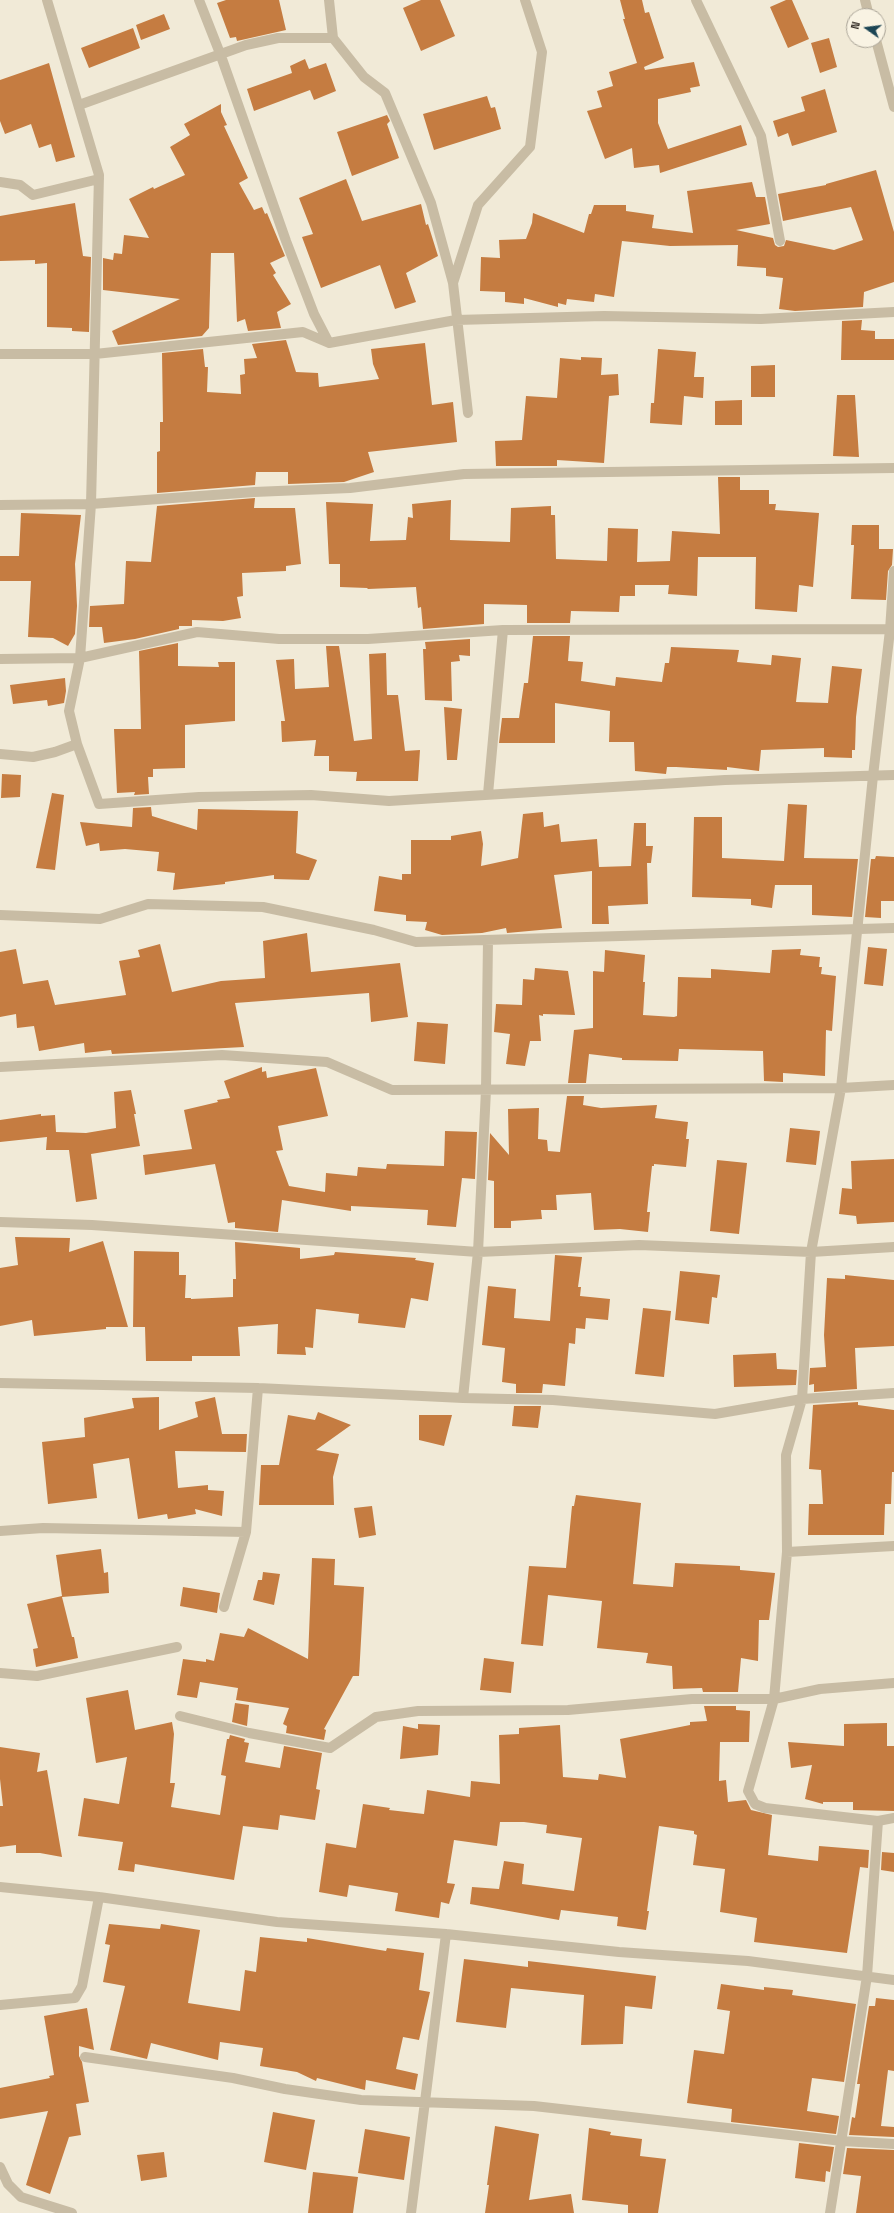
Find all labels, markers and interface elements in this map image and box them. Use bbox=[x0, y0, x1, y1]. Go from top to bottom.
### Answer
north arrow bbox=[846, 8, 886, 48]
text: N bbox=[848, 20, 863, 31]

